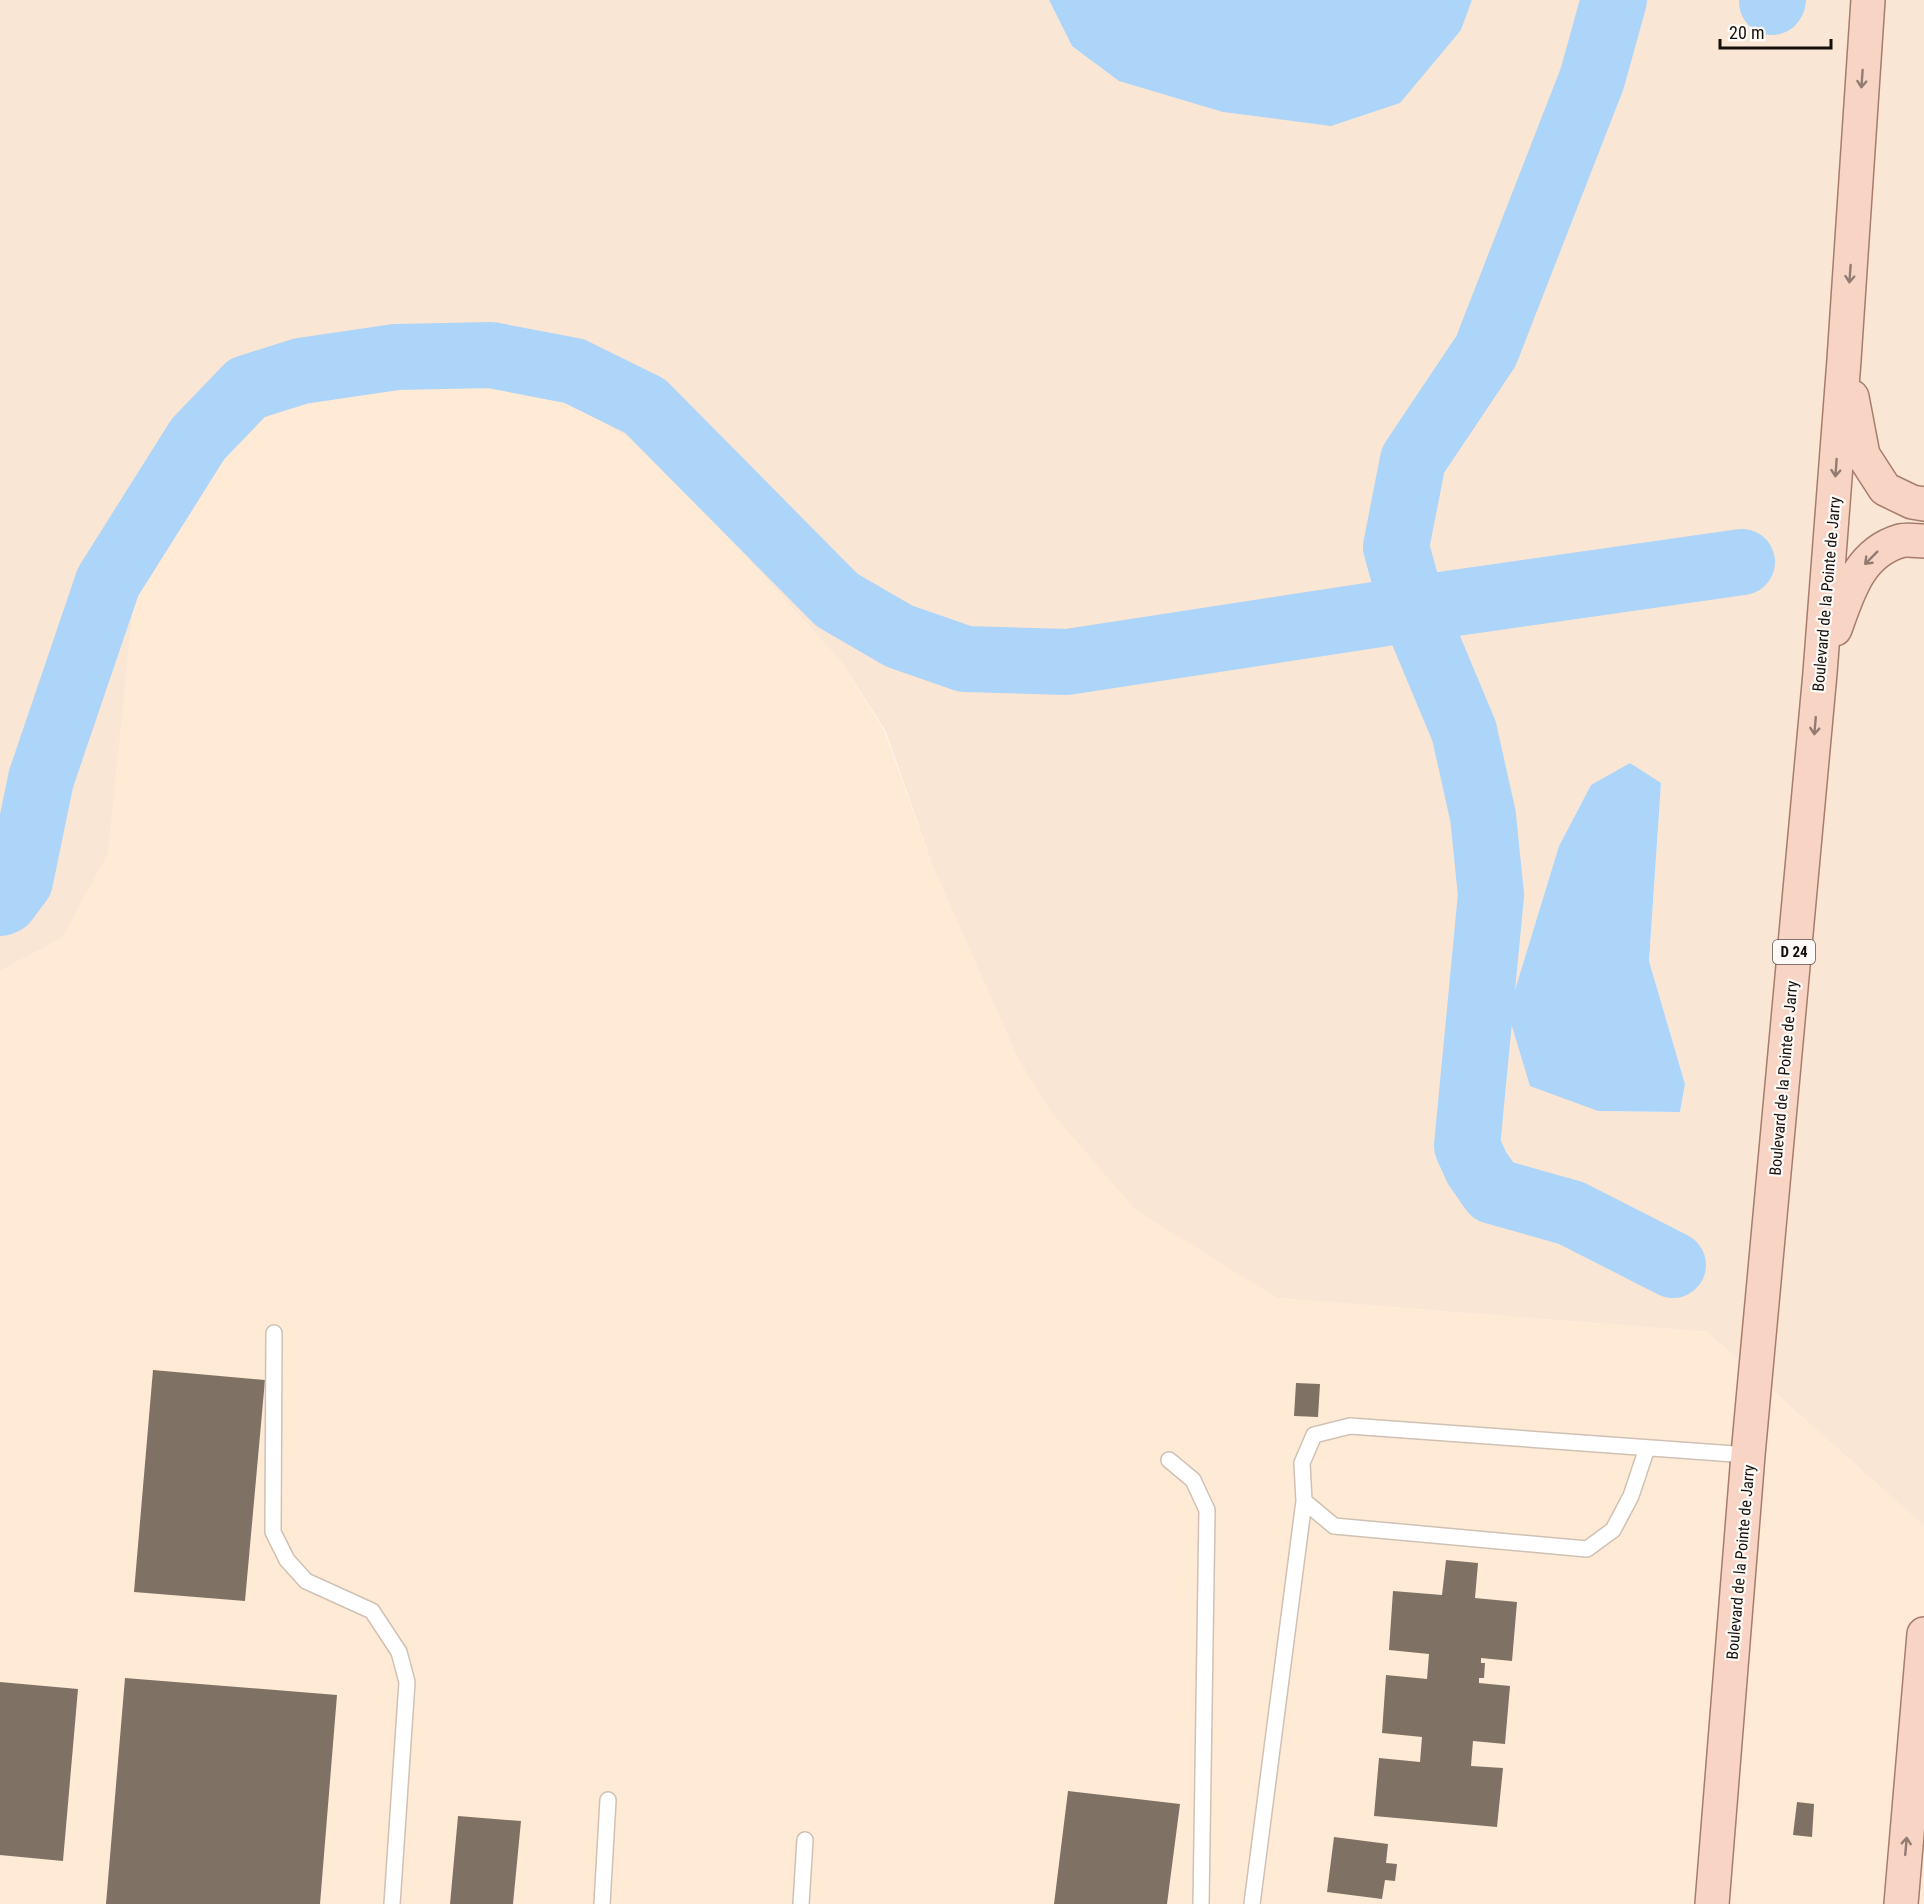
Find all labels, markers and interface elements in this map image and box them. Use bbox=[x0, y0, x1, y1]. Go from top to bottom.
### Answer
scale bar bbox=[1720, 12, 1831, 50]
text: 20 m bbox=[1729, 22, 1764, 43]
one-way arrow bbox=[1857, 69, 1868, 89]
one-way arrow bbox=[1844, 263, 1855, 283]
one-way arrow bbox=[1830, 458, 1841, 478]
street label: Boulevard de la Pointe de Jarry bbox=[1809, 495, 1845, 692]
one-way arrow bbox=[1864, 550, 1879, 565]
one-way arrow bbox=[1809, 715, 1820, 735]
road number: D 24 bbox=[1773, 940, 1815, 964]
street label: Boulevard de la Pointe de Jarry bbox=[1766, 979, 1802, 1176]
street label: Boulevard de la Pointe de Jarry bbox=[1723, 1463, 1759, 1660]
one-way arrow bbox=[1901, 1836, 1912, 1856]

